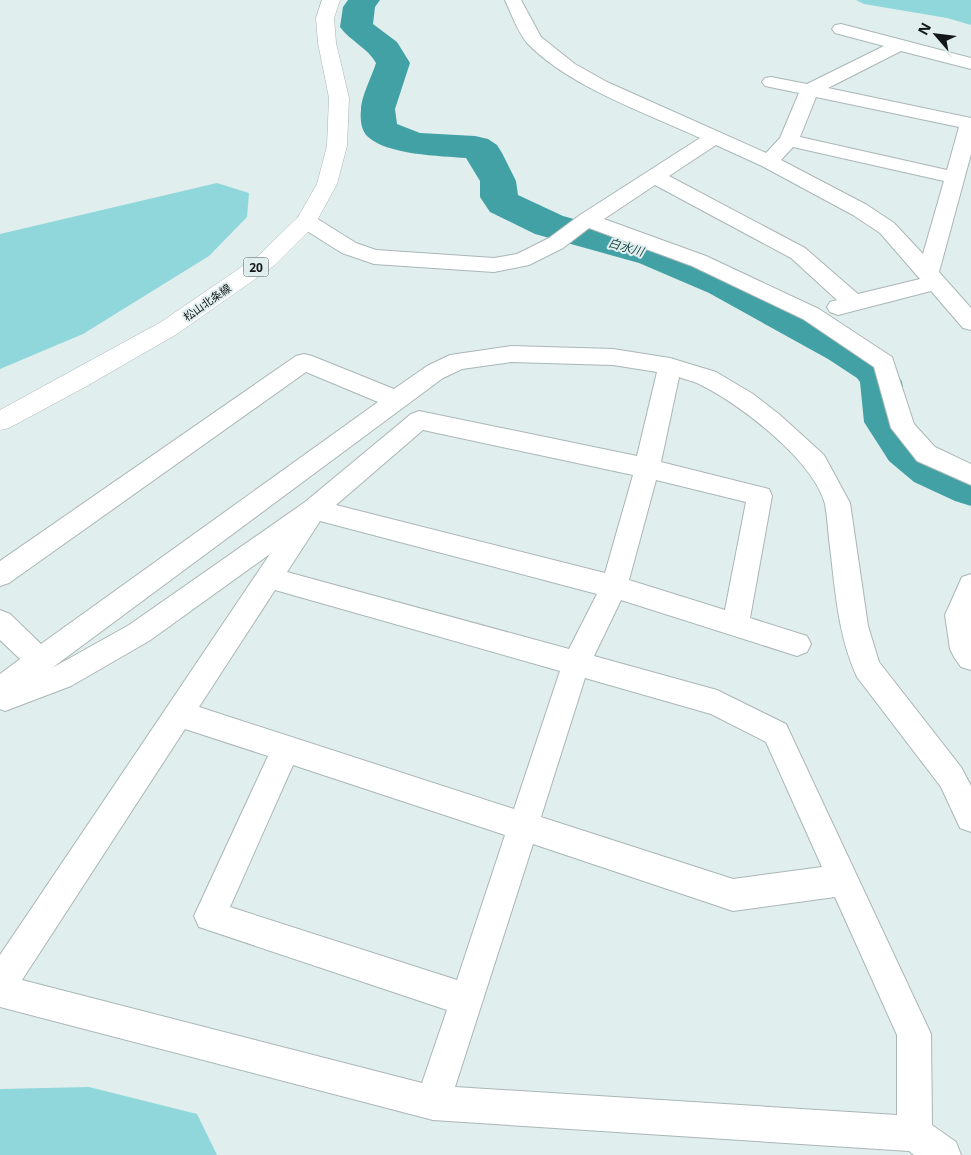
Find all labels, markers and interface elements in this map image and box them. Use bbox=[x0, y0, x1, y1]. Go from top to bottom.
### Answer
north arrow bbox=[911, 10, 961, 60]
text: N bbox=[913, 19, 935, 38]
water label: 白水川 bbox=[606, 234, 648, 261]
road number: 20 bbox=[244, 258, 268, 276]
street label: 松山北条線 bbox=[180, 280, 234, 324]

